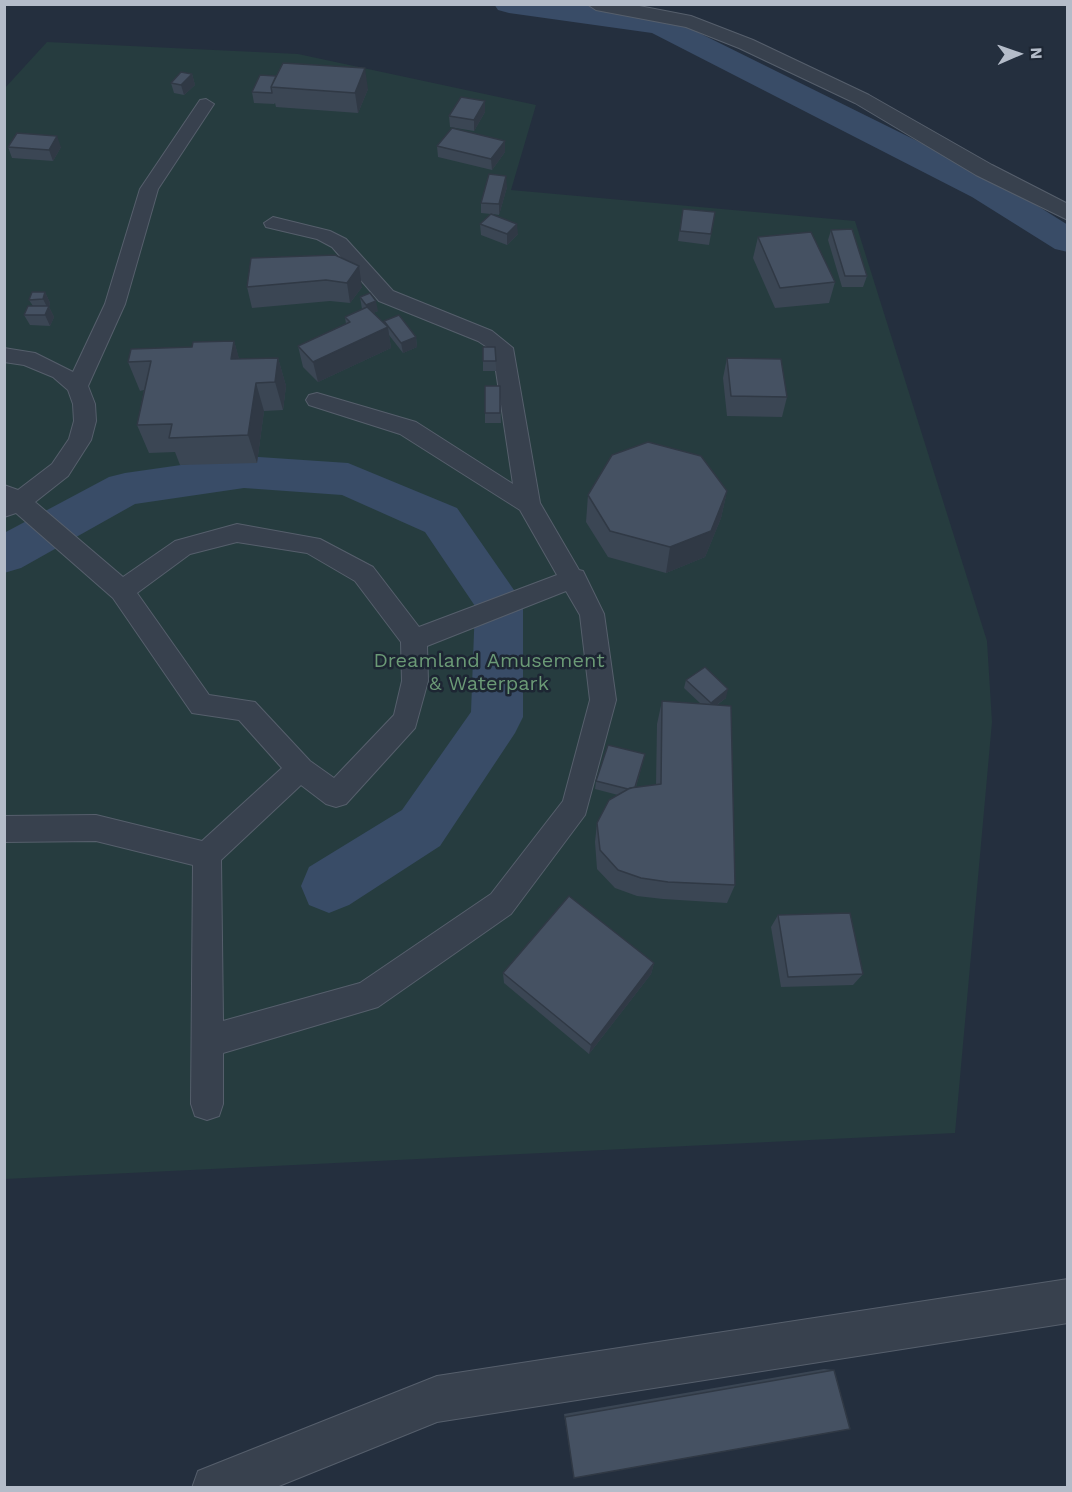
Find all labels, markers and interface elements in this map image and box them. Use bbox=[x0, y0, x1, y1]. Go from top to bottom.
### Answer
north arrow bbox=[988, 24, 1048, 84]
text: N bbox=[1027, 47, 1046, 60]
park label: Dreamland Amusement & Waterpark bbox=[373, 649, 605, 696]

